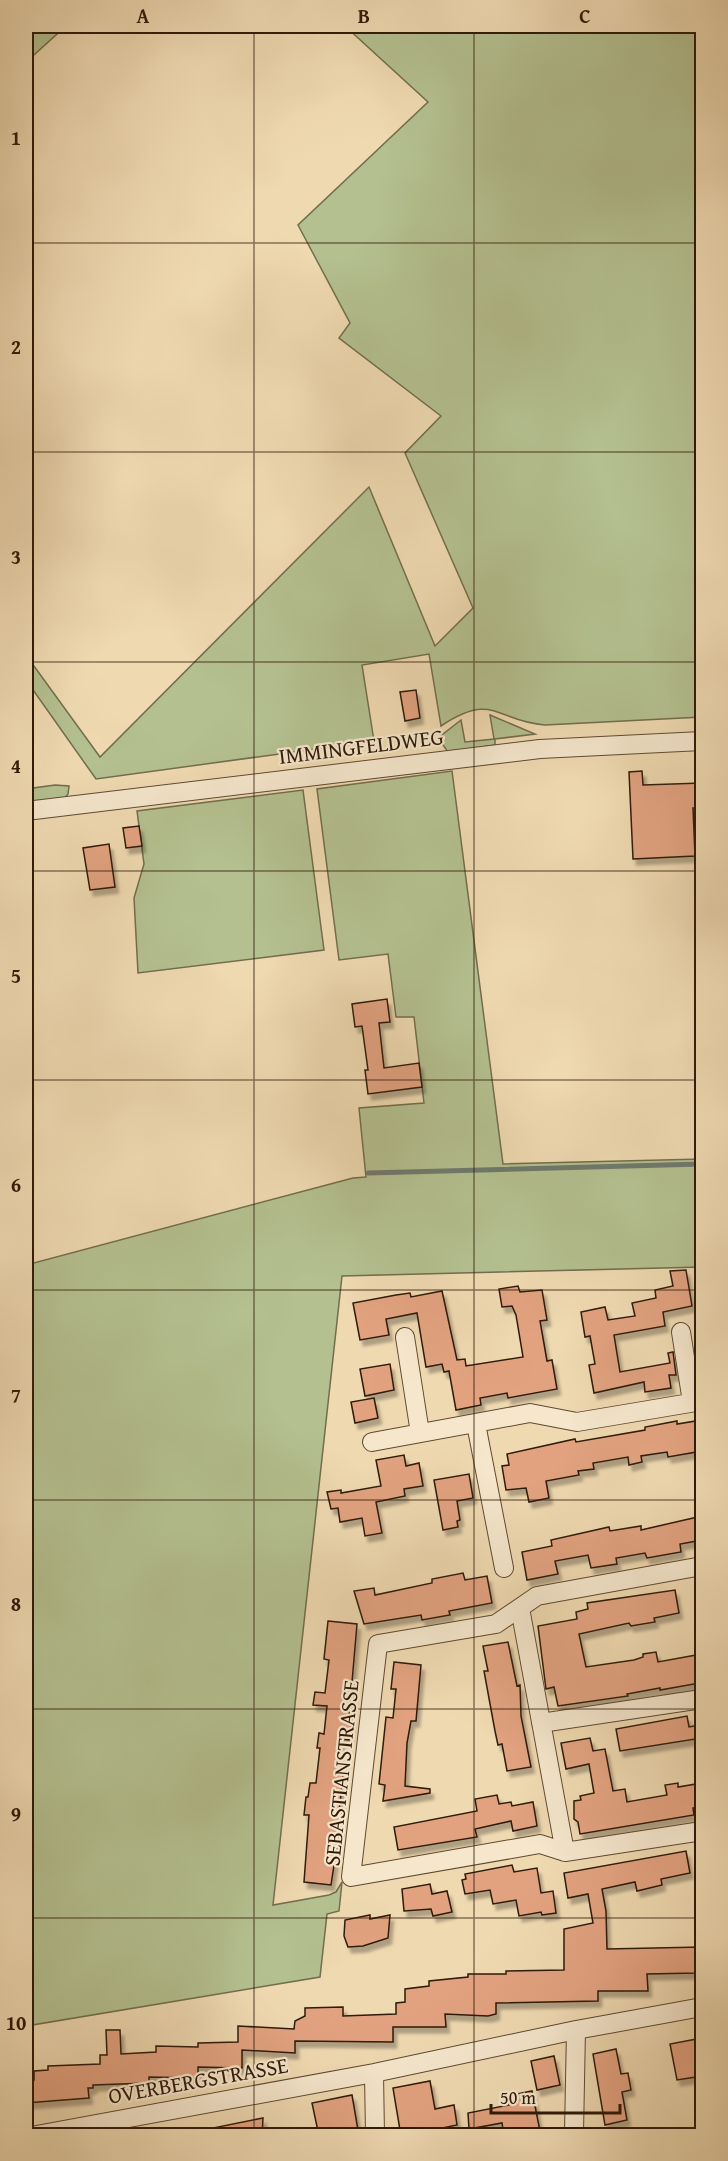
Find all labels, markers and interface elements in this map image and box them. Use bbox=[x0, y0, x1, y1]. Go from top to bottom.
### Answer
text: A bbox=[137, 1, 150, 30]
text: B bbox=[358, 1, 370, 30]
text: C bbox=[579, 1, 591, 30]
text: 1 bbox=[11, 123, 21, 152]
text: 2 bbox=[11, 332, 21, 361]
text: 3 bbox=[11, 542, 21, 571]
street label: IMMINGFELDWEG bbox=[277, 720, 445, 772]
text: 4 bbox=[11, 751, 21, 780]
text: 5 bbox=[11, 961, 21, 990]
text: 6 bbox=[11, 1170, 21, 1199]
text: 7 bbox=[11, 1380, 21, 1409]
text: 8 bbox=[11, 1589, 21, 1618]
street label: SEBASTIANSTRASSE bbox=[315, 1678, 367, 1868]
text: 9 bbox=[11, 1799, 21, 1828]
text: 10 bbox=[6, 2008, 26, 2037]
street label: OVERBERGSTRASSE bbox=[106, 2048, 290, 2112]
scale bar bbox=[491, 2077, 620, 2115]
text: 50 m bbox=[500, 2084, 536, 2111]

